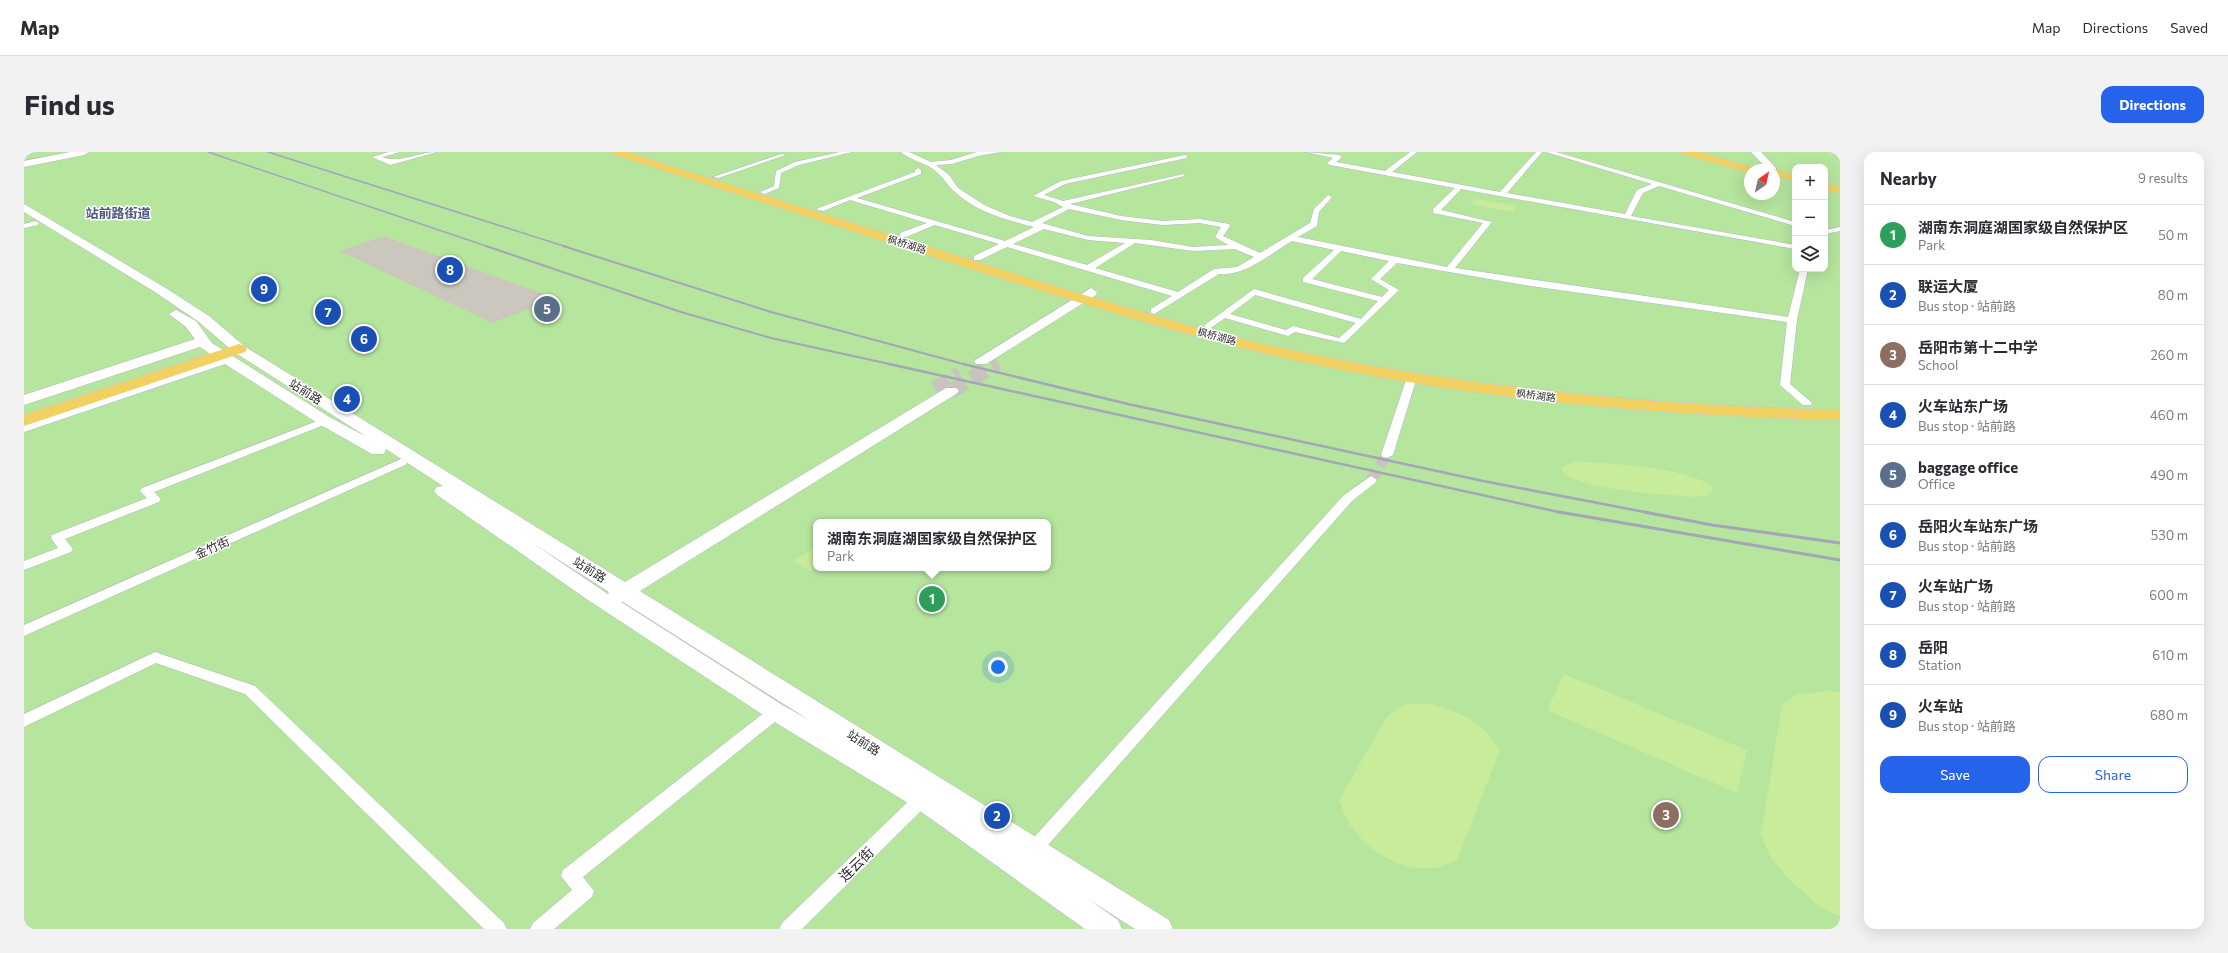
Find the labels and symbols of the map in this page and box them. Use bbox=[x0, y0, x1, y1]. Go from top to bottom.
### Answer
north arrow bbox=[1744, 164, 1780, 200]
district label: 站前路街道 bbox=[85, 205, 151, 221]
street label: 枫桥湖路 bbox=[886, 232, 928, 256]
pin: 8 bbox=[437, 255, 463, 285]
pin: 9 bbox=[251, 274, 277, 304]
pin: 5 bbox=[534, 294, 560, 324]
pin: 7 bbox=[315, 297, 341, 327]
pin: 6 bbox=[351, 324, 377, 354]
street label: 枫桥湖路 bbox=[1196, 325, 1238, 347]
street label: 站前路 bbox=[287, 376, 325, 406]
pin: 4 bbox=[334, 384, 360, 414]
street label: 枫桥湖路 bbox=[1515, 387, 1557, 403]
street label: 金竹街 bbox=[193, 533, 231, 561]
street label: 站前路 bbox=[571, 554, 609, 584]
pin: 1 bbox=[919, 584, 945, 614]
your location bbox=[988, 657, 1008, 677]
street label: 站前路 bbox=[845, 727, 883, 757]
pin: 3 bbox=[1653, 800, 1679, 830]
pin: 2 bbox=[984, 801, 1010, 831]
street label: 连云街 bbox=[835, 843, 877, 885]

